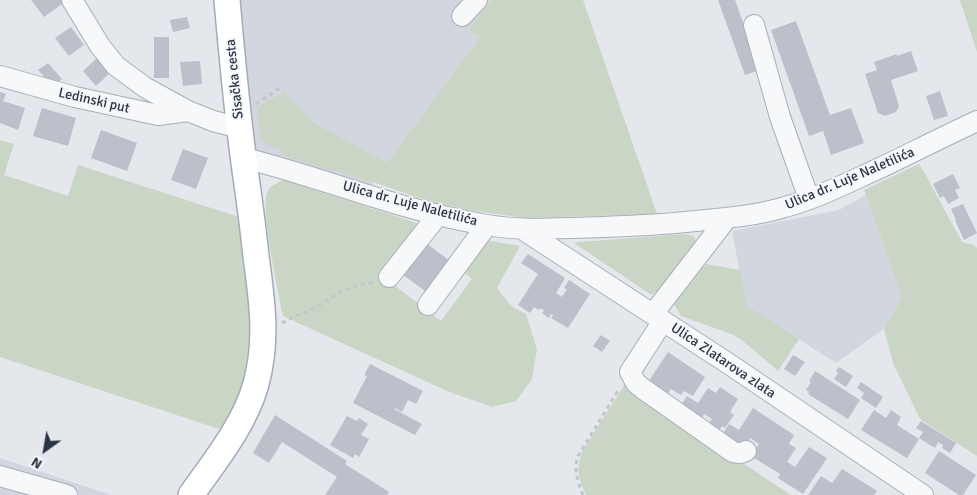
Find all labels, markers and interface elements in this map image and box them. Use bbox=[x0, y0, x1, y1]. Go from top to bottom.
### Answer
street label: Sisačka cesta bbox=[222, 38, 248, 120]
street label: Ledinski put bbox=[57, 85, 131, 117]
street label: Ulica dr. Luje Naletilića bbox=[783, 144, 917, 214]
street label: Ulica dr. Luje Naletilića bbox=[341, 178, 479, 230]
street label: Ulica Zlatarova zlata bbox=[667, 320, 779, 402]
north arrow bbox=[20, 425, 70, 475]
text: N bbox=[28, 453, 45, 473]

